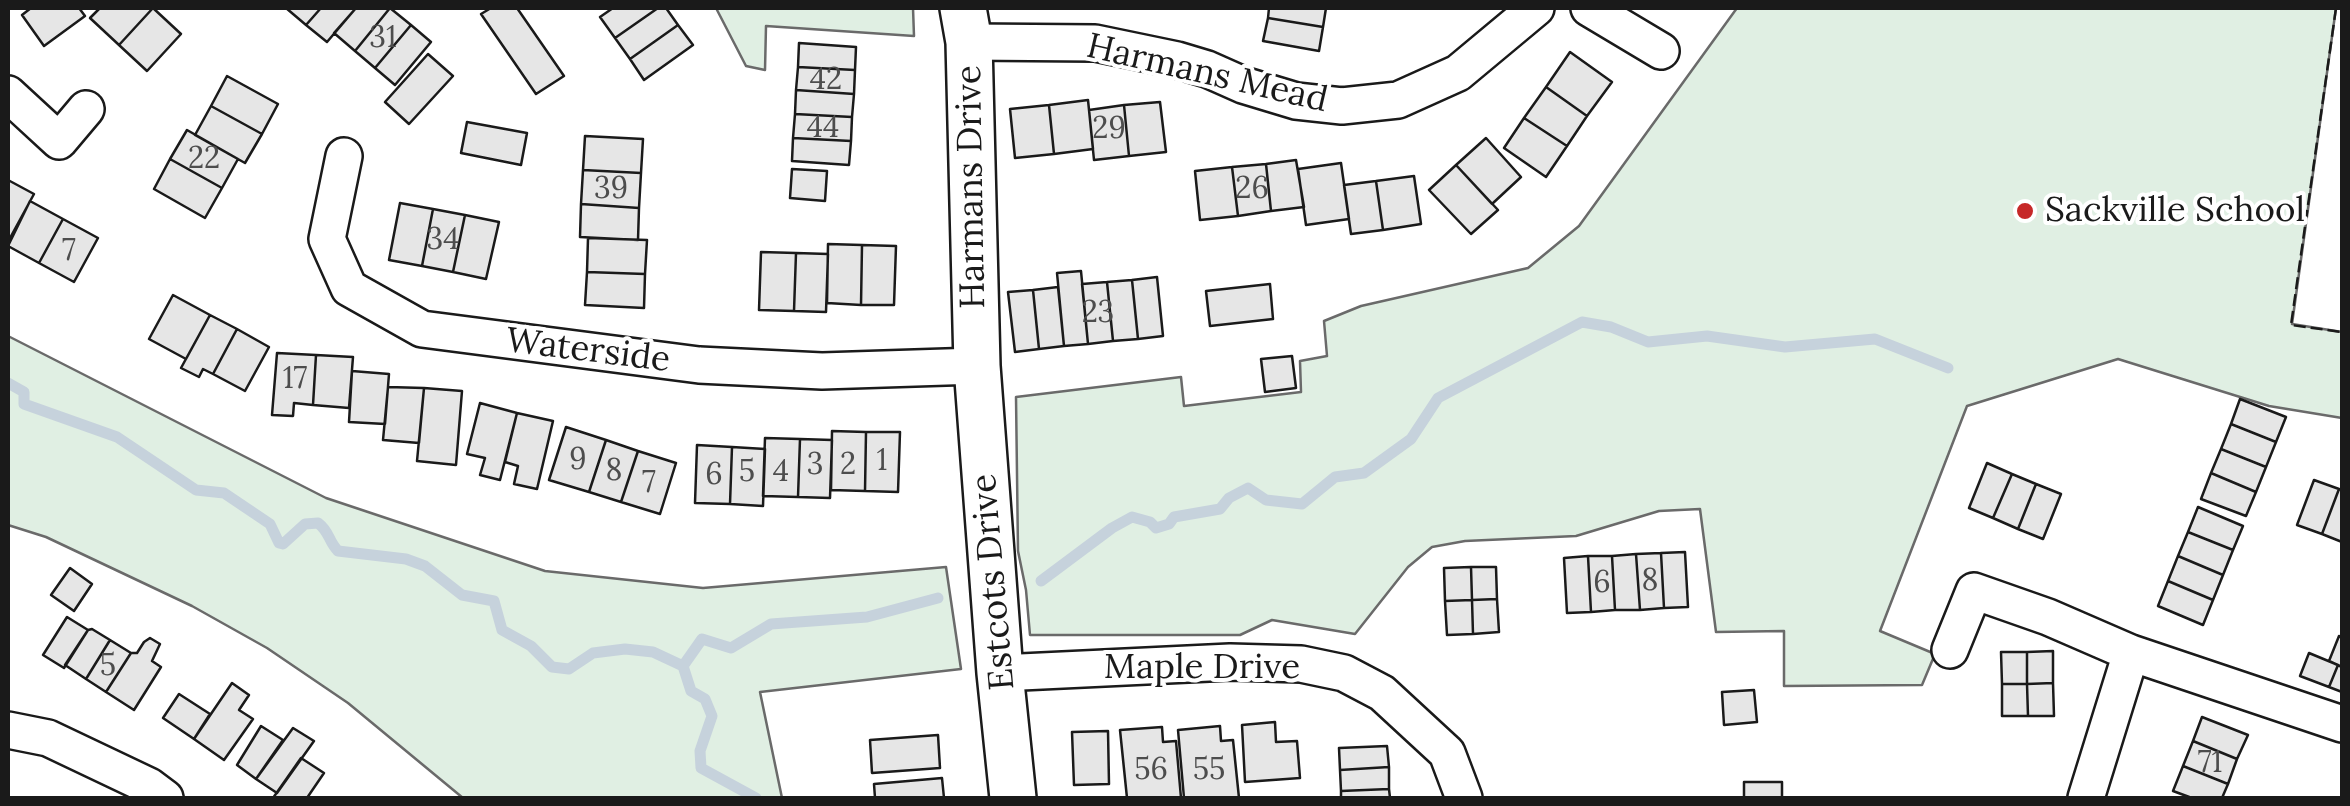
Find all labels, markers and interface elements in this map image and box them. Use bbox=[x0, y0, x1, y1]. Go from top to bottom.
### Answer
house number: 31 bbox=[369, 20, 397, 56]
street label: Harmans Mead bbox=[1082, 26, 1332, 122]
house number: 42 bbox=[810, 62, 842, 98]
street label: Harmans Drive bbox=[949, 65, 995, 309]
house number: 44 bbox=[807, 110, 839, 146]
house number: 29 bbox=[1092, 111, 1126, 147]
house number: 22 bbox=[188, 141, 220, 177]
house number: 39 bbox=[594, 171, 628, 207]
house number: 26 bbox=[1235, 171, 1269, 207]
place label: Sackville School bbox=[2045, 190, 2305, 232]
marker: Sackville School bbox=[2014, 200, 2036, 222]
house number: 34 bbox=[427, 222, 459, 258]
house number: 7 bbox=[62, 233, 76, 269]
house number: 23 bbox=[1082, 295, 1114, 331]
street label: Waterside bbox=[504, 320, 672, 382]
house number: 17 bbox=[283, 361, 307, 397]
house number: 9 bbox=[569, 442, 587, 478]
house number: 1 bbox=[877, 443, 887, 479]
house number: 3 bbox=[807, 447, 823, 483]
house number: 2 bbox=[840, 447, 856, 483]
house number: 8 bbox=[606, 453, 622, 489]
house number: 5 bbox=[739, 454, 755, 490]
house number: 4 bbox=[773, 454, 789, 490]
house number: 6 bbox=[705, 457, 723, 493]
house number: 7 bbox=[642, 465, 656, 501]
street label: Estcots Drive bbox=[964, 472, 1024, 692]
house number: 8 bbox=[1642, 563, 1658, 599]
house number: 6 bbox=[1593, 565, 1611, 601]
street label: Maple Drive bbox=[1104, 647, 1300, 689]
house number: 5 bbox=[100, 648, 116, 684]
house number: 71 bbox=[2198, 745, 2222, 781]
house number: 56 bbox=[1134, 752, 1168, 788]
house number: 55 bbox=[1193, 752, 1225, 788]

